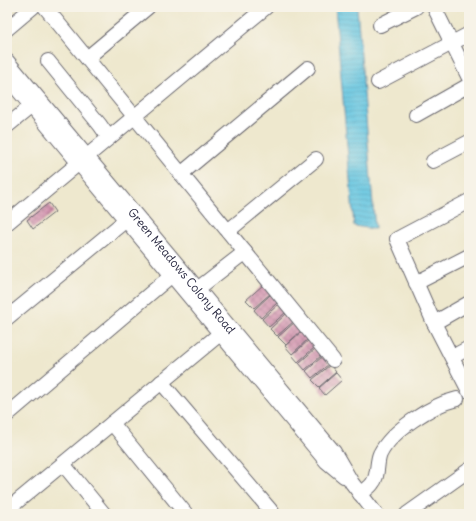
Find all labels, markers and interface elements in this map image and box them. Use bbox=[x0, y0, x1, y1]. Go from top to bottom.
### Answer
street label: Green Meadows Colony Road bbox=[125, 205, 239, 336]

